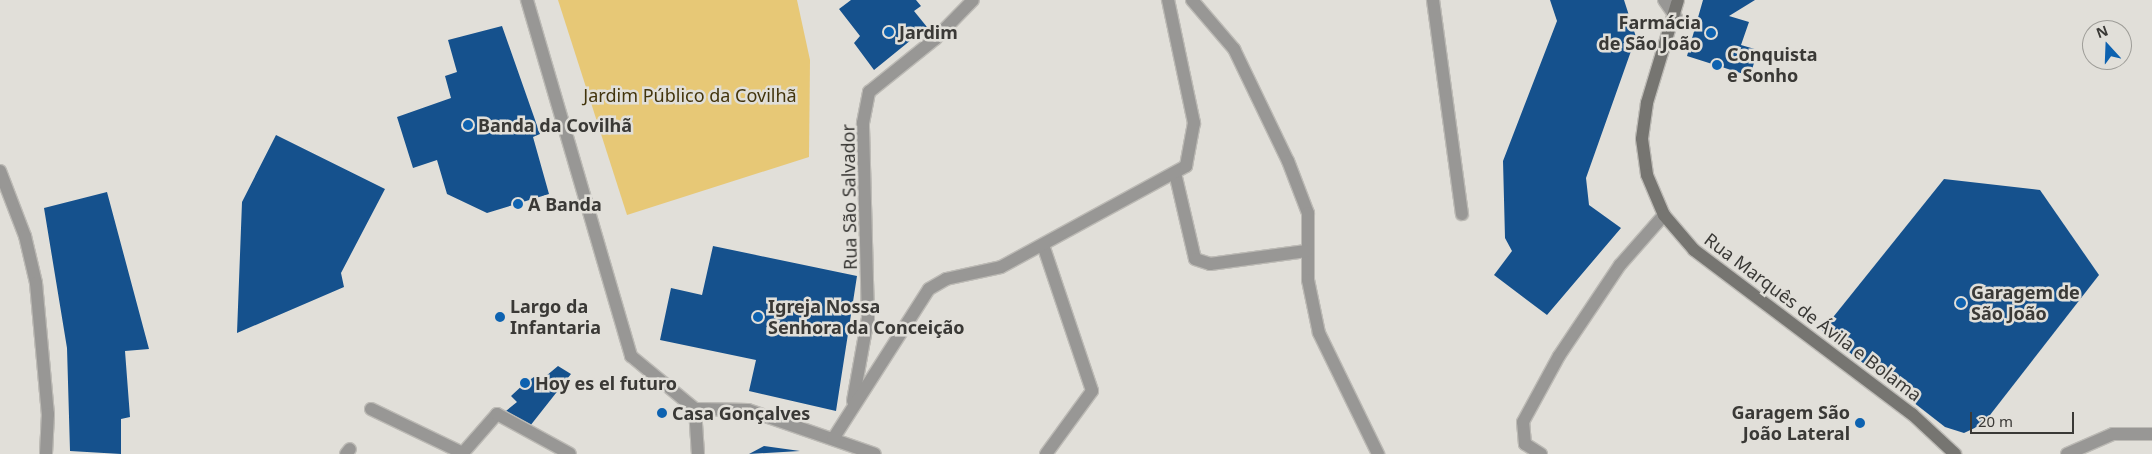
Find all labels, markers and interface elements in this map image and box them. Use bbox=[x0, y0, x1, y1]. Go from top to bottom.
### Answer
place label: Farmácia de São João bbox=[1598, 12, 1701, 54]
north arrow bbox=[2082, 20, 2132, 70]
place label: Jardim bbox=[899, 21, 958, 43]
text: N bbox=[2093, 21, 2111, 42]
marker: Jardim bbox=[883, 26, 895, 38]
marker: Farmácia de São João bbox=[1705, 27, 1717, 39]
place label: Conquista e Sonho bbox=[1727, 44, 1818, 86]
marker: Conquista e Sonho bbox=[1711, 59, 1723, 71]
park label: Jardim Público da Covilhã bbox=[583, 84, 797, 106]
place label: Banda da Covilhã bbox=[478, 114, 632, 136]
marker: Banda da Covilhã bbox=[462, 119, 474, 131]
street label: Rua São Salvador bbox=[837, 124, 861, 270]
place label: A Banda bbox=[528, 193, 602, 215]
marker: A Banda bbox=[512, 198, 524, 210]
street label: Rua Marquês de Ávila e Bolama bbox=[1700, 228, 1926, 406]
place label: Garagem de São João bbox=[1971, 282, 2080, 324]
place label: Largo da Infantaria bbox=[510, 296, 601, 338]
place label: Igreja Nossa Senhora da Conceição bbox=[768, 296, 965, 338]
marker: Garagem de São João bbox=[1955, 297, 1967, 309]
marker: Largo da Infantaria bbox=[494, 311, 506, 323]
marker: Igreja Nossa Senhora da Conceição bbox=[752, 311, 764, 323]
place label: Hoy es el futuro bbox=[535, 372, 677, 394]
marker: Hoy es el futuro bbox=[519, 377, 531, 389]
place label: Casa Gonçalves bbox=[672, 402, 810, 424]
place label: Garagem São João Lateral bbox=[1731, 402, 1850, 444]
scale bar bbox=[1972, 402, 2076, 434]
marker: Casa Gonçalves bbox=[656, 407, 668, 419]
text: 20 m bbox=[1978, 411, 2013, 431]
marker: Garagem São João Lateral bbox=[1854, 417, 1866, 429]

